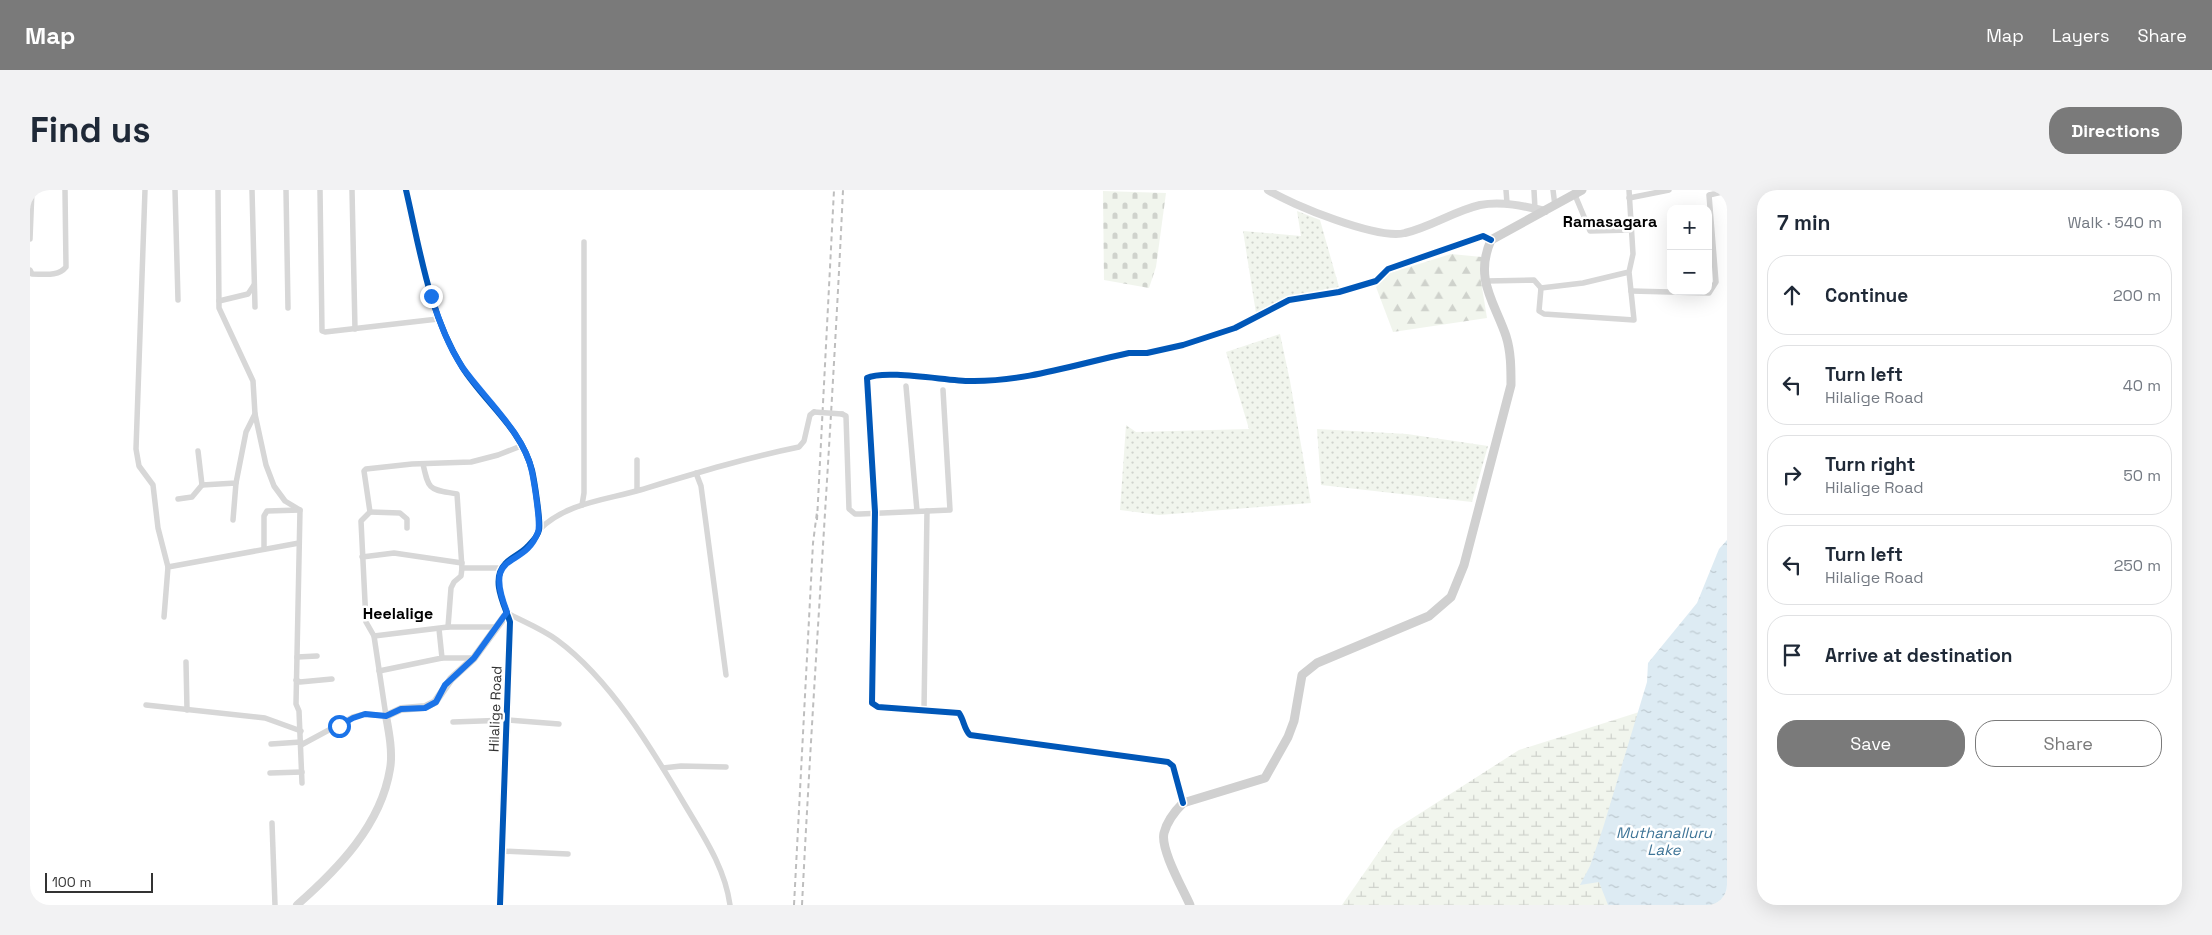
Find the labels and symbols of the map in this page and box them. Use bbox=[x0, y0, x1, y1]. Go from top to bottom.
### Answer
district label: Ramasagara bbox=[1563, 211, 1657, 232]
route end bbox=[420, 285, 443, 308]
district label: Heelalige bbox=[363, 603, 433, 624]
street label: Hilalige Road bbox=[485, 666, 505, 752]
route start bbox=[328, 715, 351, 738]
water label: Muthanalluru Lake bbox=[1616, 823, 1713, 859]
scale bar bbox=[45, 870, 152, 893]

